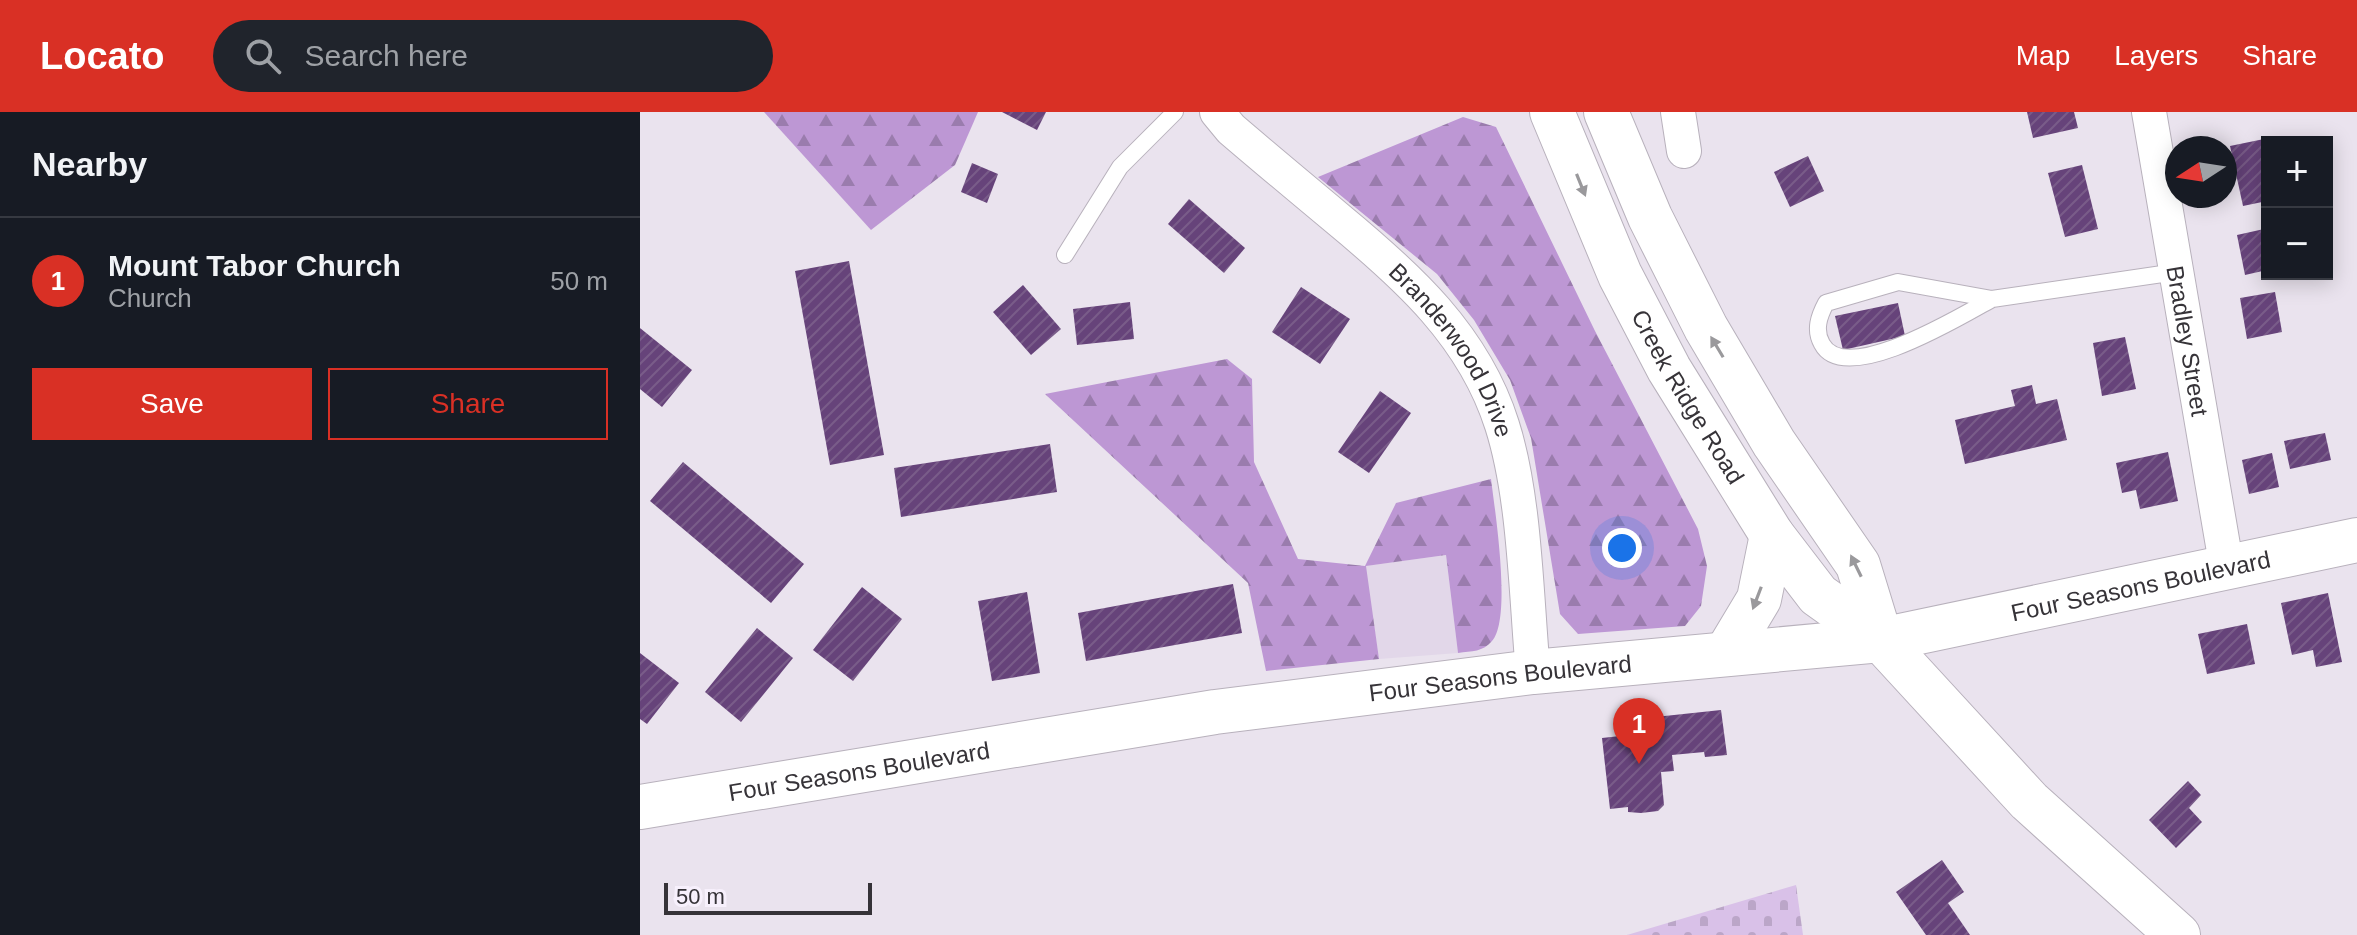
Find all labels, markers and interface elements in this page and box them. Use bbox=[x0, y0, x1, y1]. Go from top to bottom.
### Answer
search box bbox=[213, 20, 773, 92]
icon: search bbox=[241, 34, 285, 78]
text: Locato bbox=[40, 35, 165, 77]
text: Search here bbox=[305, 39, 468, 72]
text: Map bbox=[2016, 40, 2070, 71]
text: Layers bbox=[2114, 40, 2198, 71]
text: Share bbox=[2242, 40, 2317, 71]
north arrow bbox=[2165, 136, 2237, 208]
map controls bbox=[2261, 136, 2333, 280]
button: + bbox=[2261, 136, 2333, 208]
text: Nearby bbox=[32, 145, 147, 183]
one-way arrow bbox=[1575, 173, 1588, 197]
button: − bbox=[2261, 208, 2333, 280]
text: Mount Tabor Church bbox=[108, 249, 401, 282]
street label: Branderwood Drive bbox=[1384, 257, 1518, 440]
street label: Bradley Street bbox=[2162, 263, 2214, 418]
text: 1 bbox=[51, 266, 65, 296]
text: 50 m bbox=[550, 266, 608, 296]
text: Church bbox=[108, 283, 192, 313]
street label: Creek Ridge Road bbox=[1627, 305, 1750, 488]
one-way arrow bbox=[1710, 336, 1724, 358]
button: Save bbox=[32, 368, 312, 440]
button: Share bbox=[328, 368, 608, 440]
your location bbox=[1602, 528, 1642, 568]
street label: Four Seasons Boulevard bbox=[2008, 545, 2273, 626]
one-way arrow bbox=[1849, 555, 1863, 578]
one-way arrow bbox=[1750, 586, 1763, 610]
street label: Four Seasons Boulevard bbox=[1367, 650, 1633, 706]
pin: 1 bbox=[1613, 698, 1665, 764]
street label: Four Seasons Boulevard bbox=[726, 736, 992, 806]
scale bar bbox=[664, 879, 872, 915]
text: 50 m bbox=[676, 884, 725, 909]

